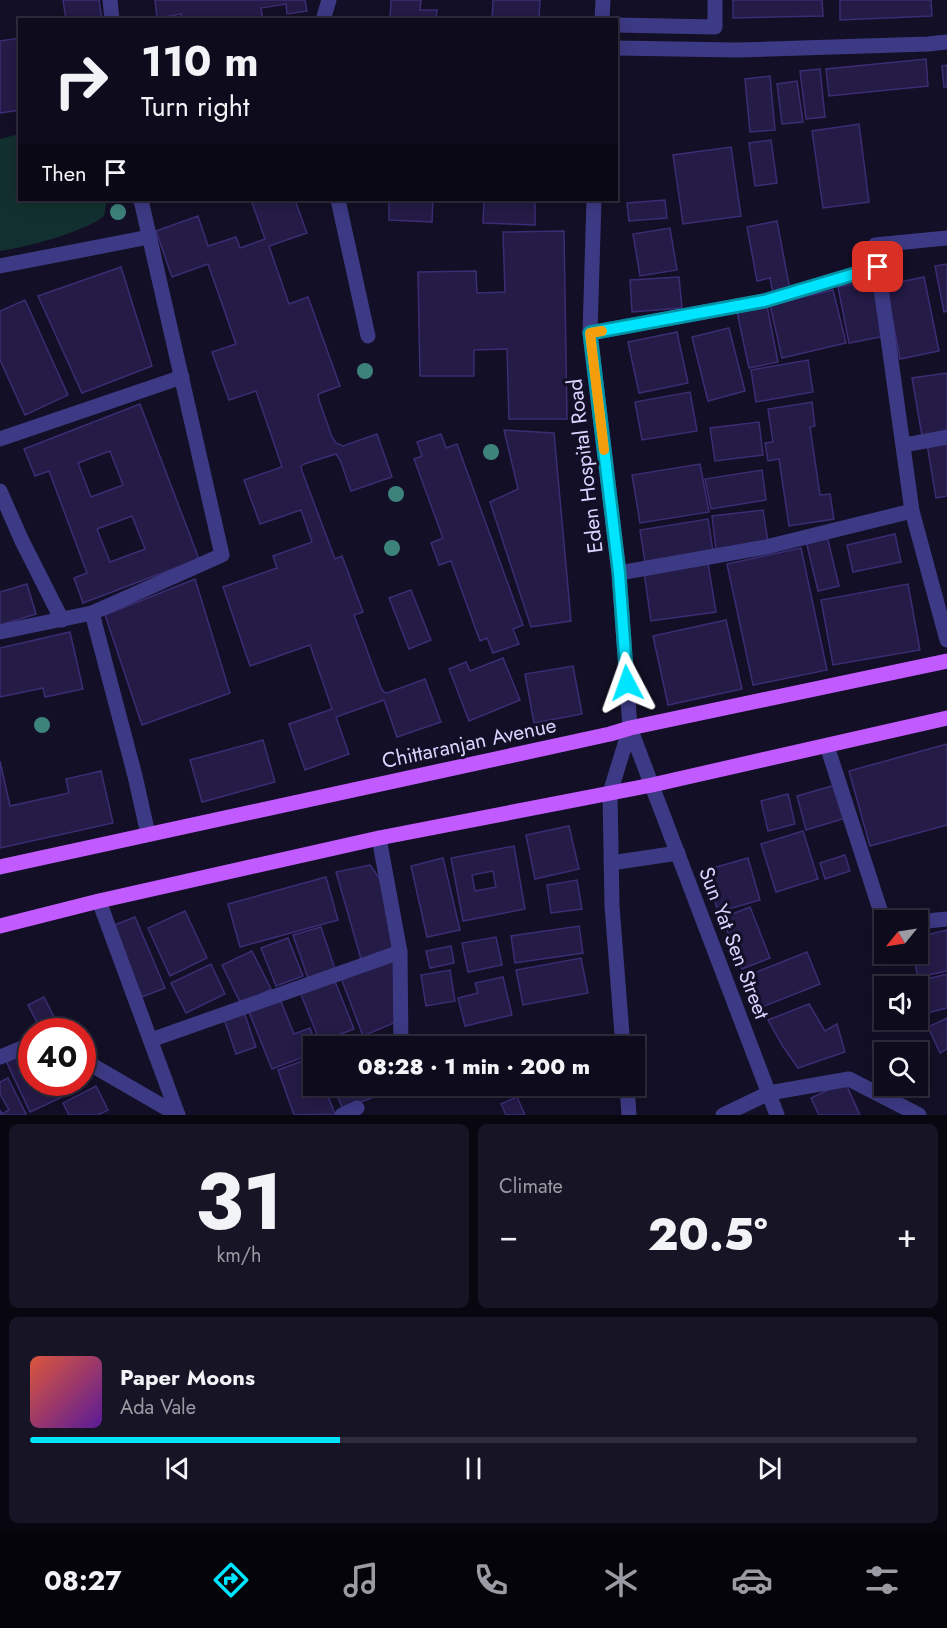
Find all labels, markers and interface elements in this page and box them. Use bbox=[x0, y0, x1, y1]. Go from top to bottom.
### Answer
text: 110 m bbox=[141, 31, 259, 92]
icon: right bbox=[42, 42, 120, 120]
text: Turn right bbox=[141, 87, 249, 126]
icon: arrive bbox=[99, 156, 132, 189]
text: Then bbox=[42, 157, 87, 189]
pin bbox=[852, 241, 903, 292]
icon: arrive bbox=[861, 250, 894, 283]
street label: Eden Hospital Road bbox=[559, 377, 611, 555]
position arrow bbox=[595, 651, 659, 715]
street label: Chittaranjan Avenue bbox=[379, 710, 559, 776]
street label: Sun Yat Sen Street bbox=[691, 863, 777, 1023]
north arrow bbox=[874, 910, 928, 964]
map controls bbox=[874, 910, 928, 1096]
button: sound bbox=[874, 976, 928, 1030]
speed limit sign: 40 bbox=[18, 1018, 96, 1096]
button: search bbox=[874, 1042, 928, 1096]
text: 08:28 · 1 min · 200 m bbox=[358, 1050, 590, 1082]
text: 31 bbox=[195, 1146, 283, 1258]
text: Climate bbox=[499, 1172, 563, 1201]
text: 20.5° bbox=[648, 1202, 768, 1267]
text: − bbox=[499, 1212, 518, 1259]
text: + bbox=[897, 1212, 917, 1259]
text: km/h bbox=[216, 1241, 262, 1270]
text: Paper Moons bbox=[120, 1361, 255, 1393]
text: Ada Vale bbox=[120, 1393, 196, 1422]
icon: previous bbox=[161, 1452, 194, 1485]
icon: pause bbox=[457, 1452, 490, 1485]
icon: next bbox=[753, 1452, 786, 1485]
icon: directions bbox=[210, 1559, 252, 1601]
icon: music bbox=[340, 1559, 382, 1601]
icon: phone bbox=[470, 1559, 512, 1601]
icon: climate bbox=[600, 1559, 642, 1601]
icon: car bbox=[731, 1559, 773, 1601]
icon: filters bbox=[861, 1559, 903, 1601]
text: 08:27 bbox=[44, 1561, 122, 1600]

